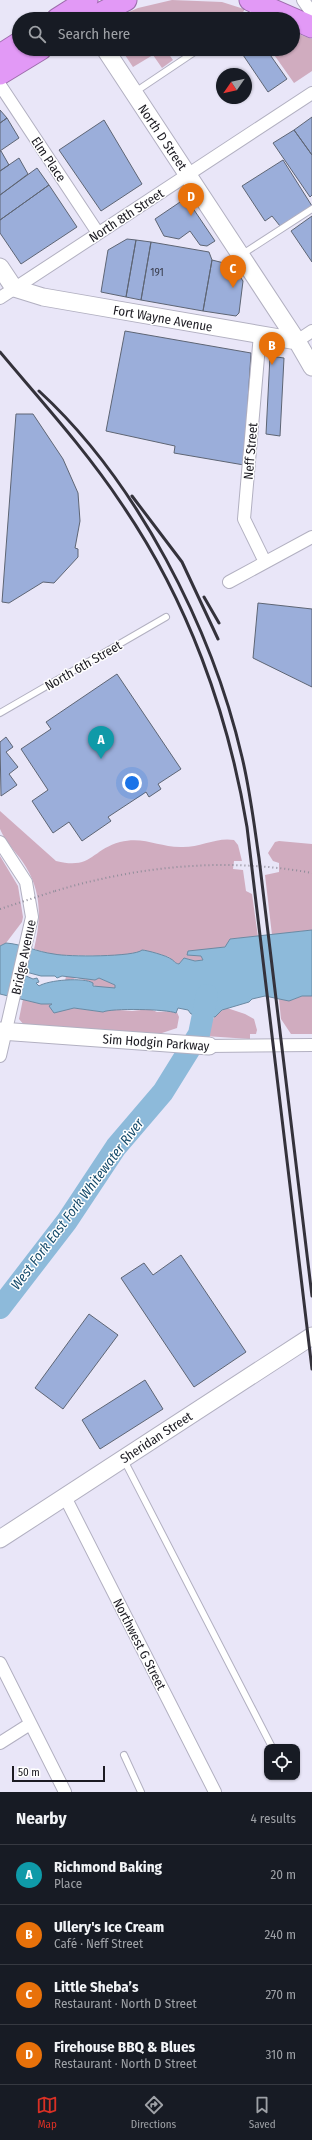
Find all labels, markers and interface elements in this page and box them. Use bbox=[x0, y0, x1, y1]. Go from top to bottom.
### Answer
search box bbox=[12, 12, 300, 56]
icon: search bbox=[26, 23, 48, 45]
text: Search here bbox=[58, 25, 130, 43]
north arrow bbox=[216, 68, 252, 104]
street label: North D Street bbox=[135, 102, 190, 174]
street label: Elm Place bbox=[28, 134, 69, 184]
pin: D bbox=[178, 183, 204, 216]
street label: North 8th Street bbox=[86, 185, 167, 245]
pin: C bbox=[220, 255, 246, 288]
house number: 191 bbox=[150, 266, 164, 279]
street label: Fort Wayne Avenue bbox=[112, 302, 214, 335]
pin: B bbox=[259, 332, 285, 365]
street label: Neff Street bbox=[241, 421, 261, 480]
street label: North 6th Street bbox=[42, 637, 125, 693]
pin: A bbox=[88, 726, 114, 759]
your location bbox=[122, 773, 142, 793]
street label: Bridge Avenue bbox=[8, 918, 39, 996]
street label: Sim Hodgin Parkway bbox=[102, 1031, 210, 1054]
water label: West Fork East Fork Whitewater River bbox=[7, 1114, 148, 1293]
street label: Sheridan Street bbox=[117, 1408, 196, 1466]
street label: Northwest G Street bbox=[110, 1596, 169, 1693]
map controls bbox=[264, 1744, 300, 1780]
button: locate bbox=[264, 1744, 300, 1780]
scale bar bbox=[12, 1764, 105, 1783]
text: 50 m bbox=[18, 1766, 40, 1779]
text: Nearby bbox=[16, 1808, 67, 1829]
text: 4 results bbox=[250, 1811, 296, 1826]
text: Richmond Baking bbox=[54, 1858, 162, 1876]
text: A bbox=[25, 1867, 33, 1882]
text: 20 m bbox=[270, 1867, 296, 1882]
text: Place bbox=[54, 1876, 82, 1891]
text: Ullery's Ice Cream bbox=[54, 1918, 164, 1936]
text: B bbox=[25, 1927, 33, 1942]
text: 240 m bbox=[264, 1927, 296, 1942]
text: Café · Neff Street bbox=[54, 1936, 143, 1951]
text: Little Sheba’s bbox=[54, 1978, 138, 1996]
text: C bbox=[26, 1987, 32, 2002]
text: 270 m bbox=[265, 1987, 296, 2002]
text: Restaurant · North D Street bbox=[54, 1996, 197, 2011]
text: Firehouse BBQ & Blues bbox=[54, 2038, 195, 2056]
text: D bbox=[25, 2047, 33, 2062]
text: 310 m bbox=[266, 2047, 296, 2062]
text: Restaurant · North D Street bbox=[54, 2056, 197, 2071]
tab: Map bbox=[36, 2094, 58, 2131]
tab: Directions bbox=[131, 2094, 176, 2131]
tab: Saved bbox=[249, 2094, 276, 2131]

